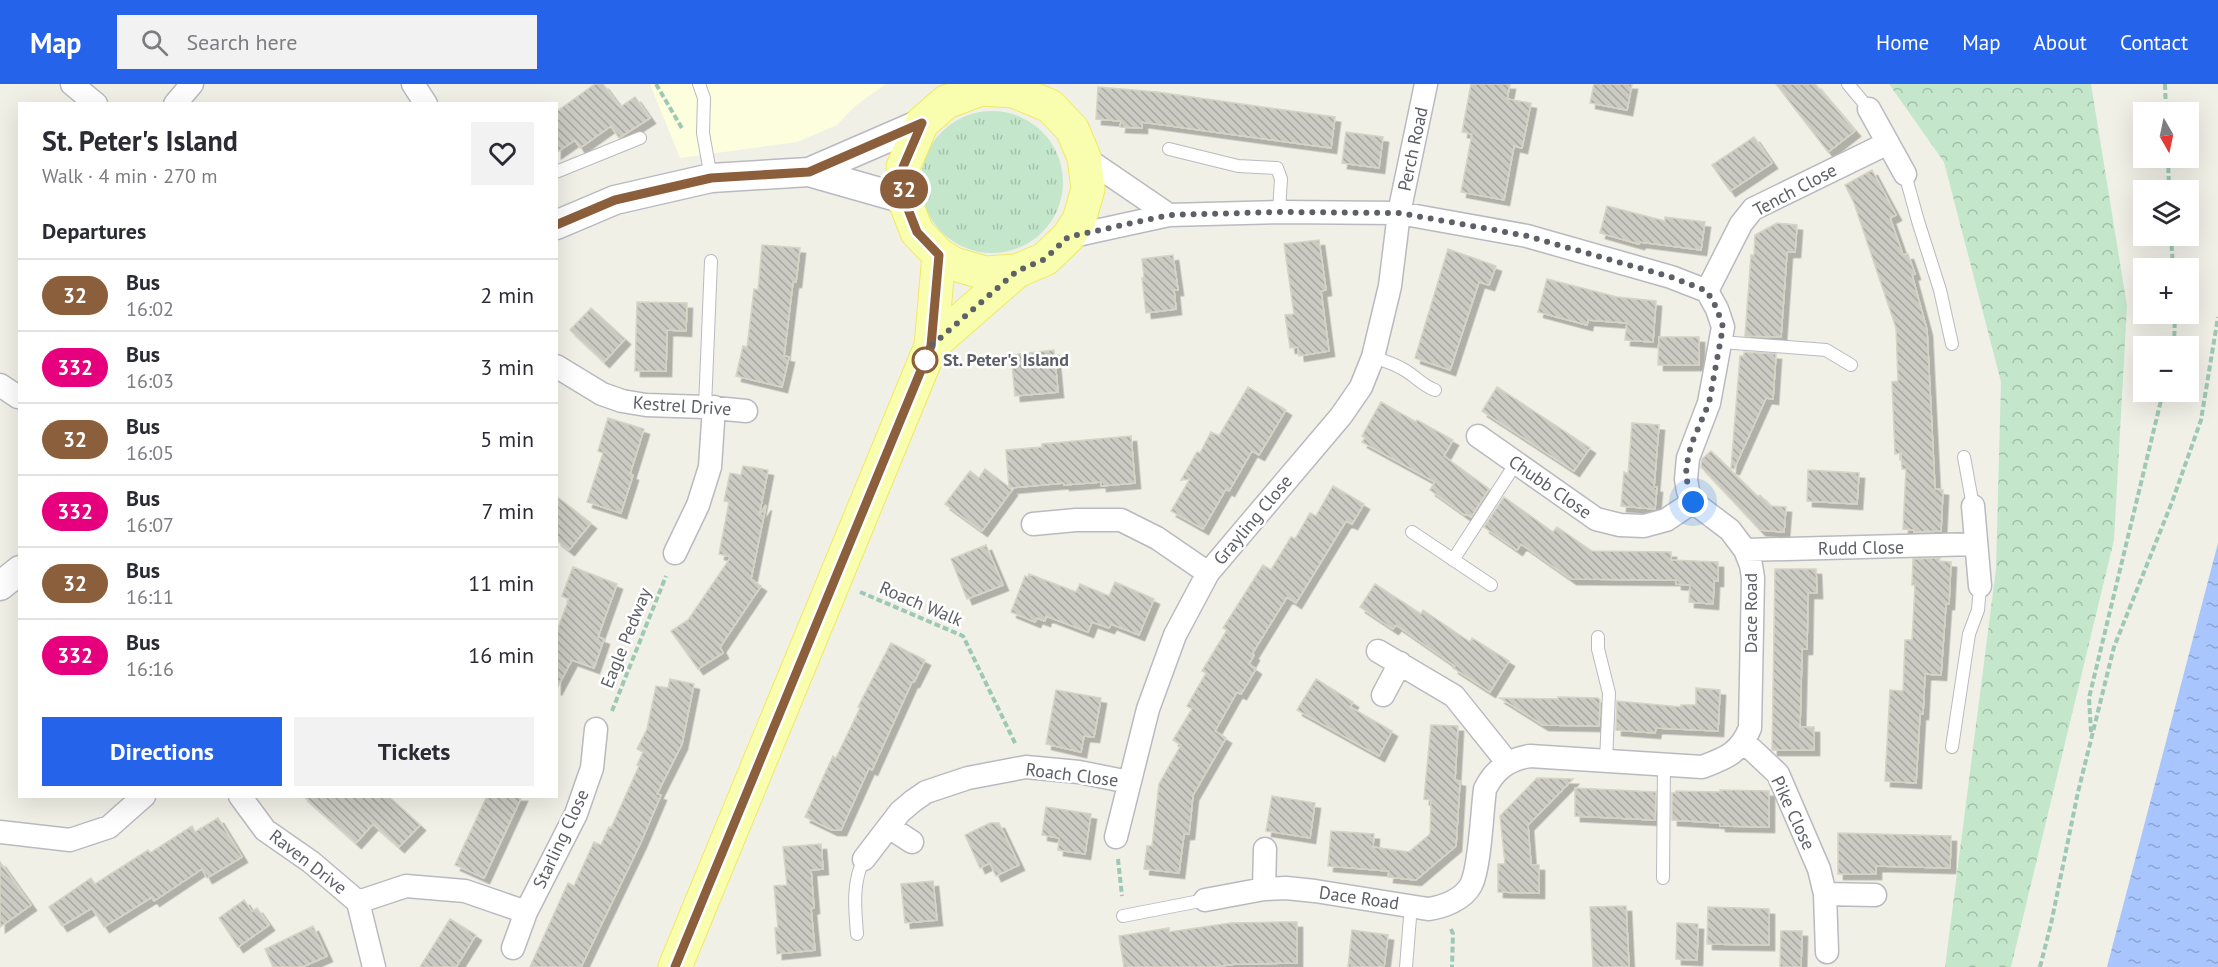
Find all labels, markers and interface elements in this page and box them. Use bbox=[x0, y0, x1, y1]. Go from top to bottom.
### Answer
search box bbox=[117, 15, 537, 69]
text: Map bbox=[30, 24, 81, 61]
icon: search bbox=[138, 26, 171, 59]
text: Search here bbox=[186, 28, 297, 56]
text: Home bbox=[1876, 29, 1929, 56]
text: Map bbox=[1962, 29, 2001, 56]
text: About bbox=[2034, 29, 2087, 56]
text: Contact bbox=[2120, 29, 2188, 56]
north arrow bbox=[2133, 102, 2199, 168]
map controls bbox=[2133, 102, 2199, 402]
street label: Perch Road bbox=[1392, 105, 1433, 193]
text: St. Peter's Island bbox=[42, 122, 238, 159]
button: heart bbox=[471, 122, 534, 185]
street label: Tench Close bbox=[1749, 158, 1840, 221]
text: Walk · 4 min · 270 m bbox=[42, 163, 218, 189]
line badge: 32 bbox=[877, 170, 931, 208]
text: 32 bbox=[892, 176, 916, 203]
button: layers bbox=[2133, 180, 2199, 246]
text: Departures bbox=[42, 217, 146, 245]
button: + bbox=[2133, 258, 2199, 324]
text: Bus bbox=[126, 268, 160, 296]
text: 2 min bbox=[480, 281, 534, 309]
text: 32 bbox=[63, 282, 87, 309]
text: 16:02 bbox=[126, 296, 174, 322]
button: − bbox=[2133, 336, 2199, 402]
text: Bus bbox=[126, 340, 160, 368]
marker: St. Peter's Island bbox=[912, 347, 938, 373]
place label: St. Peter's Island bbox=[943, 348, 1069, 371]
text: 3 min bbox=[480, 353, 534, 381]
text: 332 bbox=[57, 354, 93, 381]
text: 16:03 bbox=[126, 368, 174, 394]
street label: Kestrel Drive bbox=[632, 391, 732, 420]
text: Bus bbox=[126, 412, 160, 440]
text: 5 min bbox=[480, 425, 534, 453]
text: 32 bbox=[63, 426, 87, 453]
text: 16:05 bbox=[126, 440, 174, 466]
street label: Chubb Close bbox=[1504, 450, 1596, 524]
street label: Grayling Close bbox=[1208, 470, 1297, 569]
text: Bus bbox=[126, 484, 160, 512]
your location bbox=[1678, 487, 1708, 517]
text: 7 min bbox=[482, 497, 534, 525]
text: 332 bbox=[57, 498, 93, 525]
text: 16:07 bbox=[126, 512, 174, 538]
street label: Rudd Close bbox=[1818, 535, 1904, 560]
text: Bus bbox=[126, 556, 160, 584]
text: 11 min bbox=[468, 569, 534, 597]
text: 32 bbox=[63, 570, 87, 597]
street label: Dace Road bbox=[1739, 573, 1762, 653]
street label: Roach Walk bbox=[876, 576, 966, 631]
text: 16:11 bbox=[126, 584, 174, 610]
street label: Eagle Pedway bbox=[595, 584, 656, 691]
text: Bus bbox=[126, 628, 160, 656]
text: 16 min bbox=[468, 641, 534, 669]
text: 332 bbox=[57, 642, 93, 669]
text: 16:16 bbox=[126, 656, 174, 682]
button: Directions bbox=[42, 717, 282, 786]
button: Tickets bbox=[294, 717, 534, 786]
street label: Roach Close bbox=[1024, 757, 1120, 792]
street label: Pike Close bbox=[1766, 772, 1821, 854]
street label: Starling Close bbox=[528, 785, 594, 892]
street label: Raven Drive bbox=[265, 824, 352, 899]
street label: Dace Road bbox=[1318, 881, 1401, 914]

